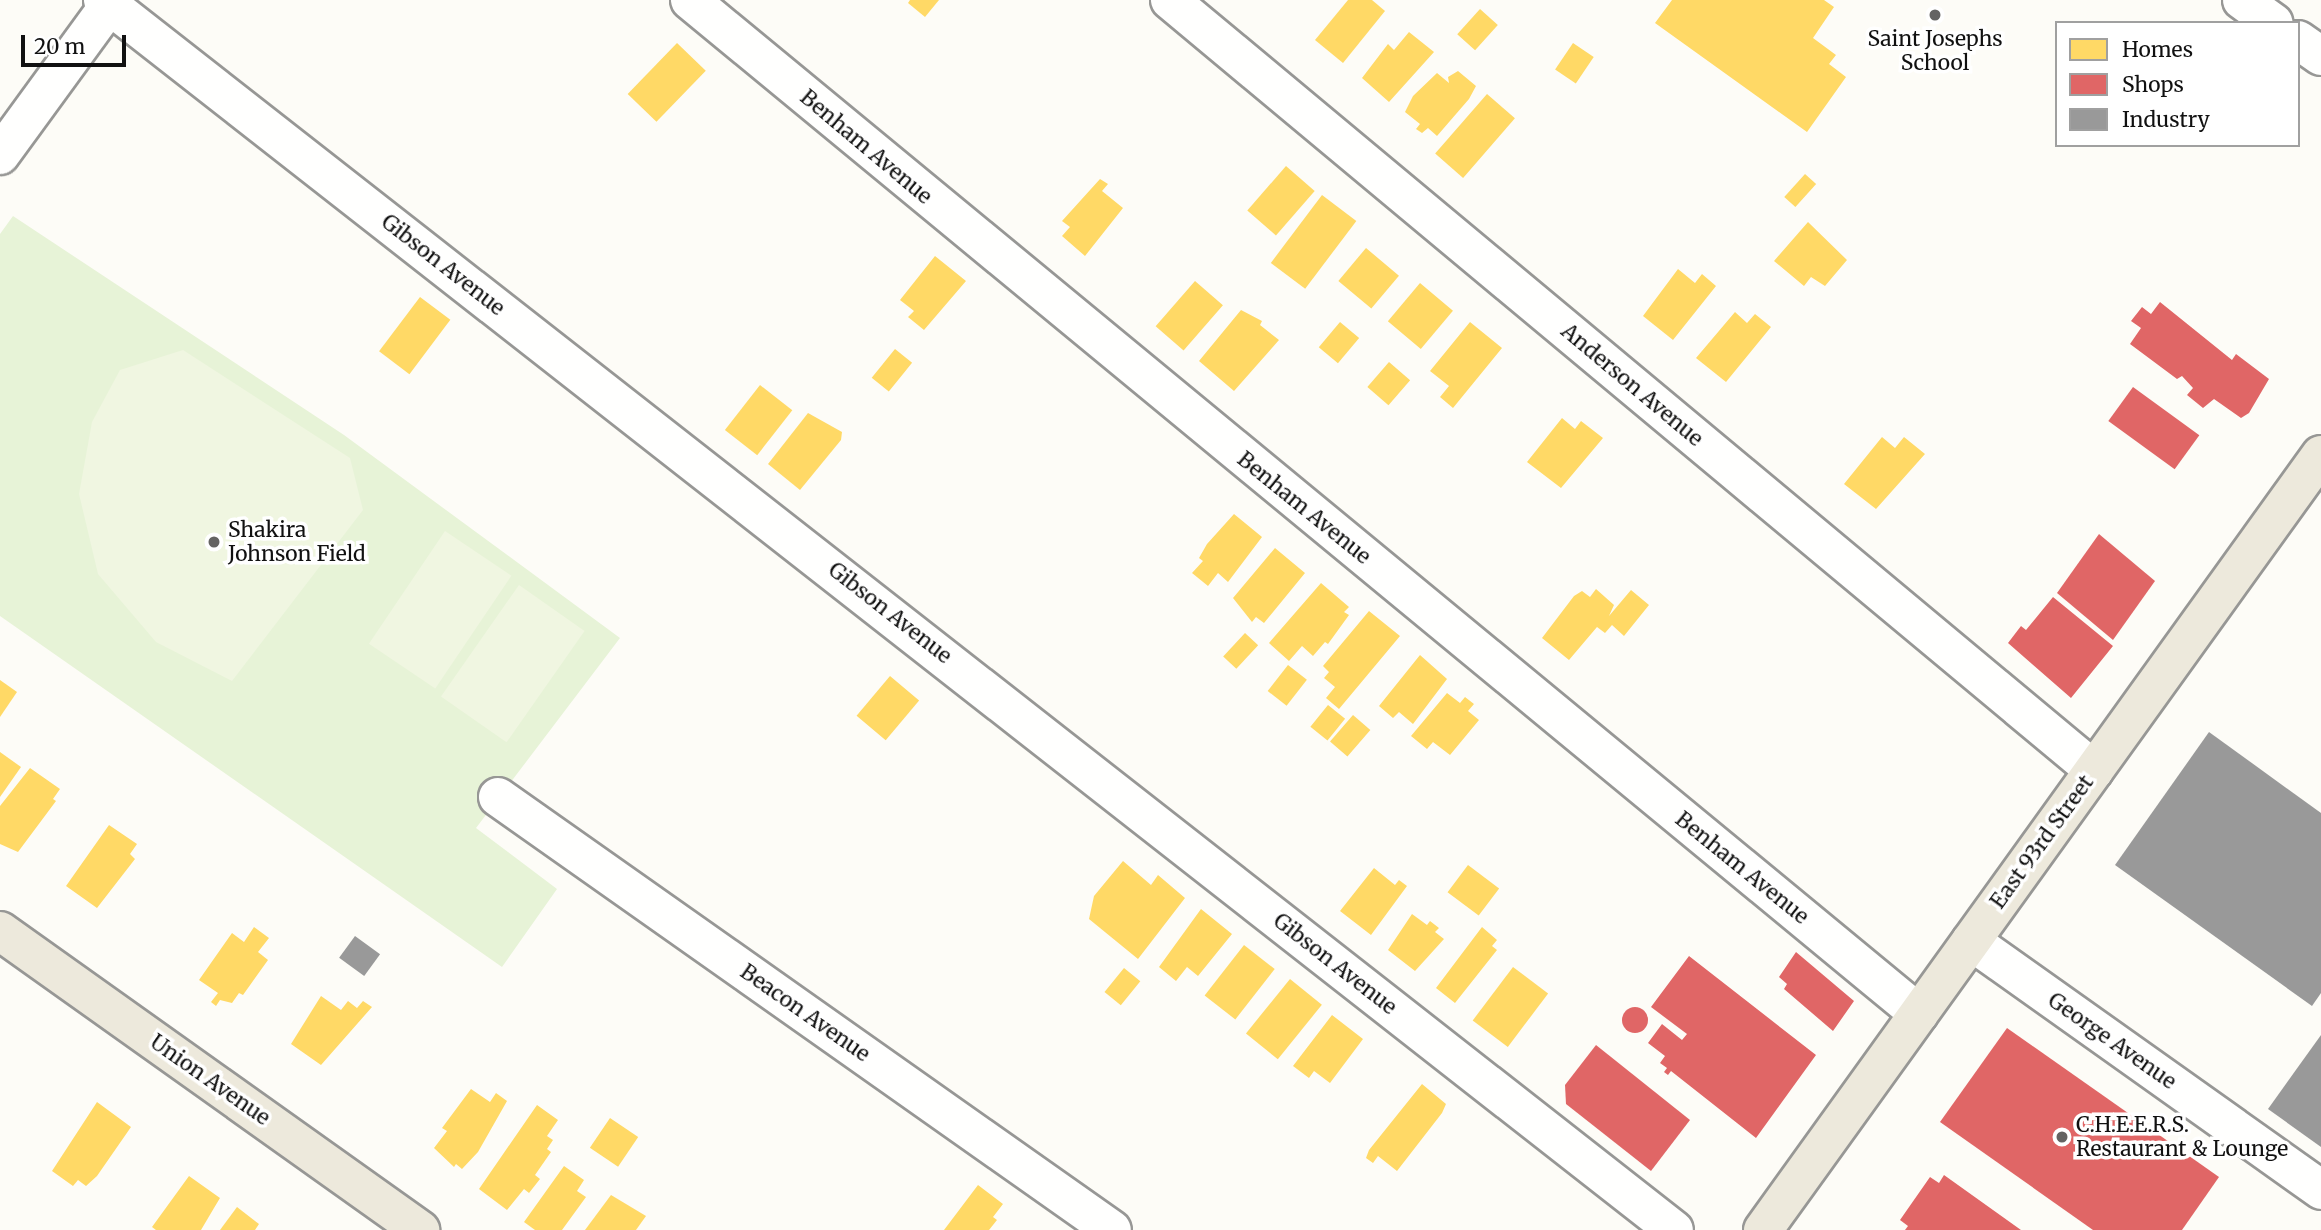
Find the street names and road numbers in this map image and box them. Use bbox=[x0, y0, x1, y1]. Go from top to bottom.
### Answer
street label: Benham Avenue bbox=[795, 85, 937, 209]
street label: Gibson Avenue bbox=[376, 209, 510, 321]
street label: Anderson Avenue bbox=[1556, 319, 1708, 451]
street label: Benham Avenue bbox=[1232, 447, 1376, 569]
street label: Gibson Avenue bbox=[823, 557, 957, 669]
street label: East 93rd Street bbox=[1985, 770, 2099, 914]
street label: Benham Avenue bbox=[1670, 807, 1814, 929]
street label: Gibson Avenue bbox=[1268, 908, 1402, 1020]
street label: Beacon Avenue bbox=[735, 959, 875, 1067]
street label: George Avenue bbox=[2043, 988, 2181, 1094]
street label: Union Avenue bbox=[145, 1029, 275, 1131]

